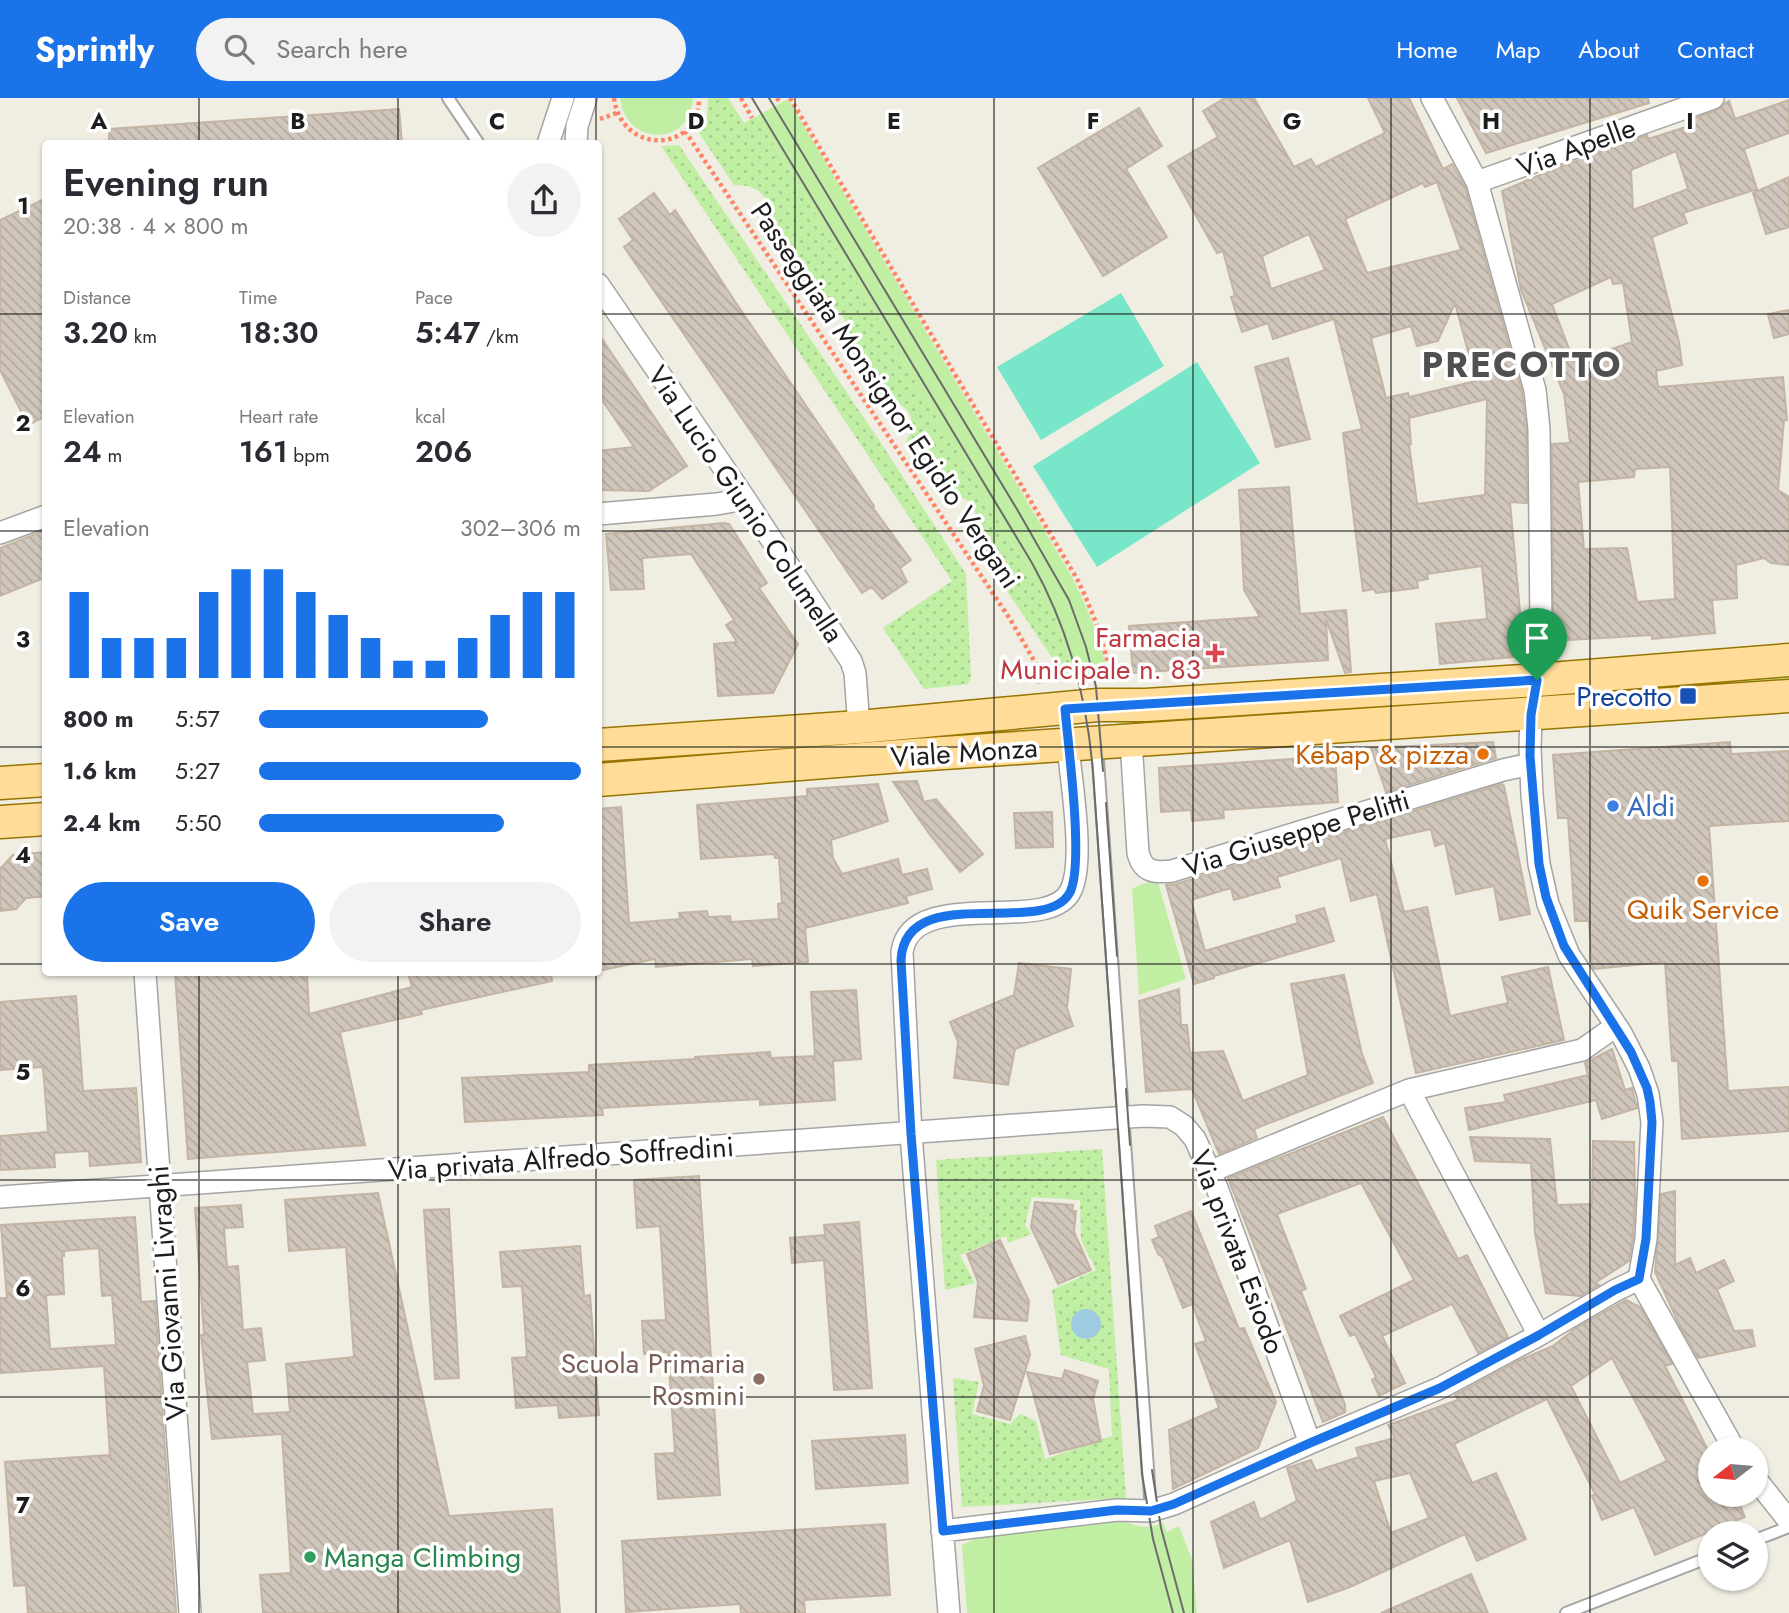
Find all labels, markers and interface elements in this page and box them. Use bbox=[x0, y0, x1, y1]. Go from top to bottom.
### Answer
search box bbox=[196, 18, 686, 81]
text: Sprintly bbox=[35, 26, 154, 73]
icon: search bbox=[220, 30, 258, 68]
text: Search here bbox=[276, 30, 408, 68]
text: Home bbox=[1396, 32, 1458, 67]
text: Map bbox=[1496, 32, 1540, 67]
text: About bbox=[1578, 32, 1639, 67]
text: Contact bbox=[1677, 32, 1754, 67]
text: A bbox=[90, 104, 108, 138]
text: B bbox=[290, 104, 306, 138]
text: C bbox=[489, 104, 505, 138]
text: D bbox=[688, 104, 705, 138]
text: E bbox=[887, 104, 901, 138]
text: F bbox=[1087, 104, 1099, 138]
text: G bbox=[1283, 104, 1301, 138]
text: H bbox=[1482, 104, 1500, 138]
text: I bbox=[1686, 104, 1694, 138]
street label: Via Apelle bbox=[1511, 107, 1641, 188]
text: Evening run bbox=[63, 155, 269, 210]
button: share bbox=[507, 163, 581, 237]
text: 1 bbox=[17, 189, 29, 223]
street label: Passeggiata Monsignor Egidio Vergani bbox=[740, 194, 1031, 597]
text: 20:38 · 4 × 800 m bbox=[63, 209, 249, 243]
text: Distance bbox=[63, 284, 131, 311]
text: Time bbox=[239, 284, 277, 311]
text: Pace bbox=[415, 284, 453, 311]
text: 3.20 bbox=[63, 311, 128, 354]
text: 18:30 bbox=[239, 311, 318, 354]
text: 5:47 bbox=[415, 311, 480, 354]
text: km bbox=[128, 323, 157, 350]
text: /km bbox=[480, 323, 519, 350]
district label: PRECOTTO bbox=[1421, 340, 1623, 390]
street label: Via Lucio Giunio Columella bbox=[637, 358, 854, 651]
text: Elevation bbox=[63, 403, 135, 430]
text: Heart rate bbox=[239, 403, 318, 430]
text: kcal bbox=[415, 403, 446, 430]
text: 2 bbox=[15, 406, 31, 440]
text: 24 bbox=[63, 430, 102, 473]
text: 161 bbox=[239, 430, 288, 473]
text: 206 bbox=[415, 430, 472, 473]
text: m bbox=[102, 442, 122, 469]
text: bpm bbox=[288, 442, 330, 469]
text: Elevation bbox=[63, 511, 150, 545]
text: 302–306 m bbox=[460, 511, 581, 545]
pin bbox=[1507, 608, 1567, 680]
place label: Farmacia Municipale n. 83 bbox=[1000, 617, 1201, 690]
icon: arrive bbox=[1518, 619, 1556, 657]
text: 3 bbox=[16, 622, 30, 656]
marker: Farmacia Municipale n. 83 bbox=[1207, 645, 1223, 661]
place label: Precotto bbox=[1576, 676, 1672, 717]
marker: Precotto bbox=[1678, 686, 1698, 706]
text: 800 m bbox=[63, 702, 134, 736]
text: 5:57 bbox=[175, 702, 220, 736]
street label: Viale Monza bbox=[889, 727, 1039, 778]
place label: Kebap & pizza bbox=[1295, 734, 1469, 775]
marker: Kebap & pizza bbox=[1475, 746, 1491, 762]
text: 1.6 km bbox=[63, 754, 137, 788]
text: 5:27 bbox=[175, 754, 220, 788]
street label: Via Giuseppe Pelitti bbox=[1178, 780, 1415, 887]
place label: Aldi bbox=[1627, 786, 1675, 827]
marker: Aldi bbox=[1605, 798, 1621, 814]
text: 2.4 km bbox=[63, 806, 141, 840]
text: 5:50 bbox=[175, 806, 222, 840]
text: 4 bbox=[15, 838, 31, 872]
marker: Quik Service bbox=[1695, 873, 1711, 889]
button: Save bbox=[63, 882, 315, 962]
button: Share bbox=[329, 882, 581, 962]
place label: Quik Service bbox=[1627, 889, 1779, 930]
text: 5 bbox=[16, 1055, 30, 1089]
street label: Via privata Alfredo Soffredini bbox=[387, 1126, 735, 1191]
street label: Via privata Esiodo bbox=[1180, 1144, 1295, 1360]
street label: Via Giovanni Livraghi bbox=[138, 1164, 197, 1422]
text: 6 bbox=[15, 1271, 31, 1305]
place label: Scuola Primaria Rosmini bbox=[561, 1343, 745, 1416]
marker: Scuola Primaria Rosmini bbox=[751, 1371, 767, 1387]
north arrow bbox=[1698, 1437, 1768, 1507]
map controls bbox=[1698, 1437, 1768, 1591]
text: 7 bbox=[16, 1488, 30, 1522]
button: layers bbox=[1698, 1521, 1768, 1591]
place label: Manga Climbing bbox=[324, 1537, 521, 1578]
marker: Manga Climbing bbox=[302, 1549, 318, 1565]

